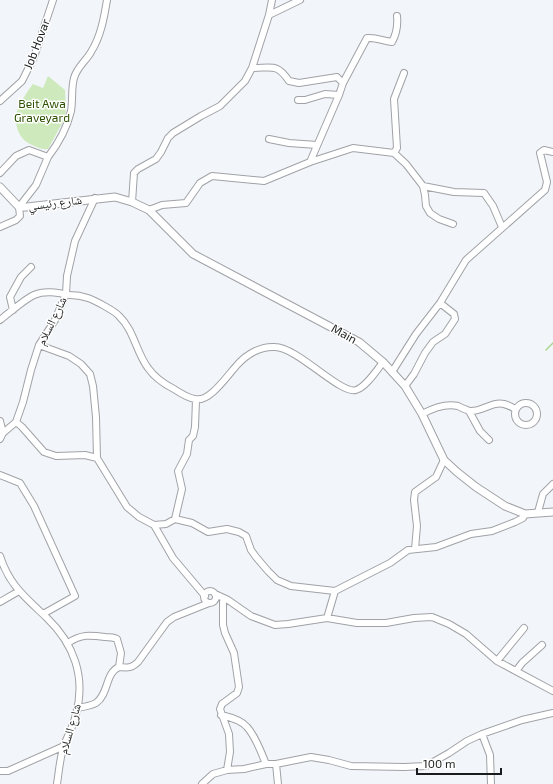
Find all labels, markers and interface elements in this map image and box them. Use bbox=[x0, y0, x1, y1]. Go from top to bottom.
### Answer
street label: Job Hovar bbox=[20, 16, 52, 71]
park label: Beit Awa Graveyard bbox=[14, 96, 70, 124]
street label: شارع رئيسي bbox=[27, 192, 83, 216]
street label: شارع السلام bbox=[33, 294, 71, 348]
street label: Main bbox=[329, 320, 360, 346]
street label: شارع السلام bbox=[55, 702, 85, 756]
scale bar bbox=[417, 750, 501, 776]
text: 100 m bbox=[423, 756, 455, 770]

